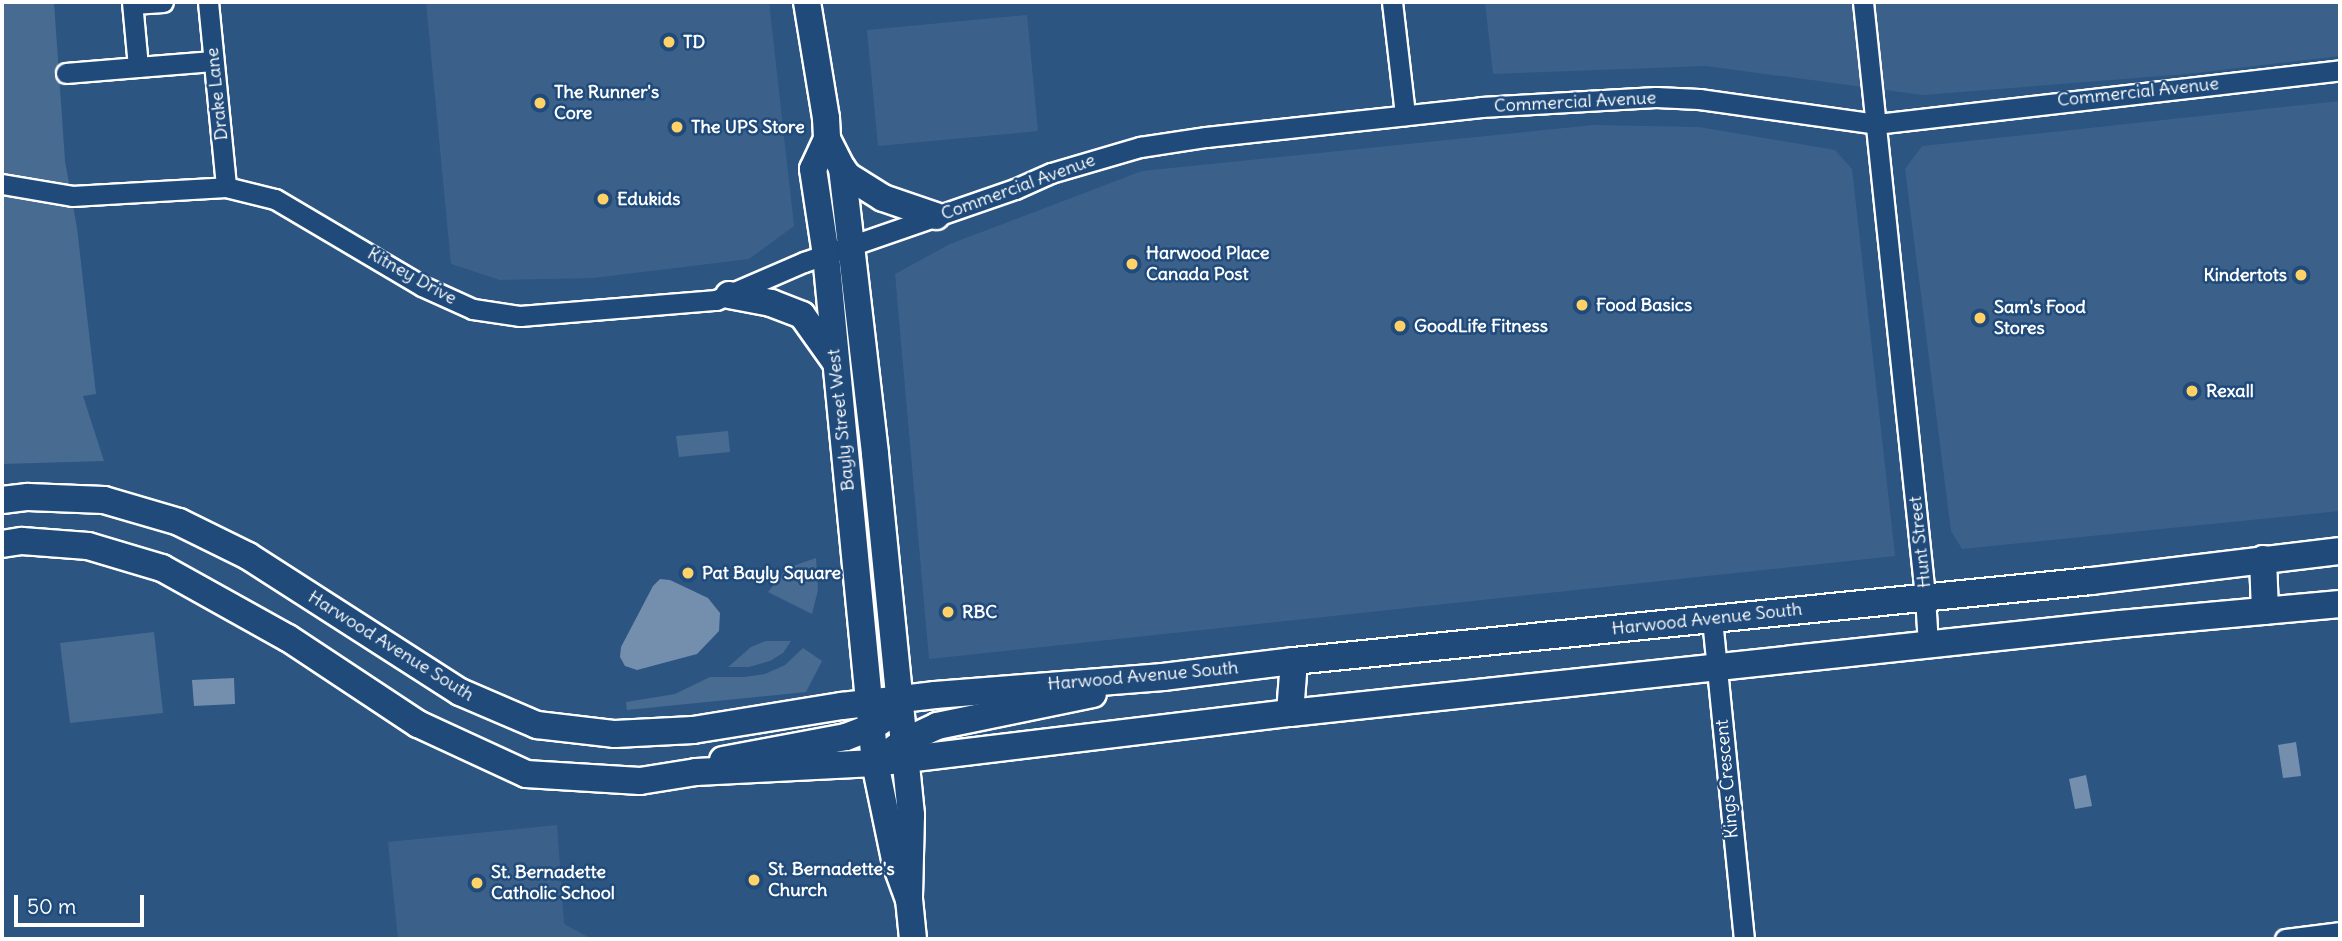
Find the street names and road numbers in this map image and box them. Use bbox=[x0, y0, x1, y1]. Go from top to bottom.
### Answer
street label: Drake Lane bbox=[201, 46, 233, 142]
street label: Commercial Avenue bbox=[2056, 73, 2220, 111]
street label: Commercial Avenue bbox=[1493, 87, 1657, 117]
street label: Commercial Avenue bbox=[938, 149, 1098, 225]
street label: Kitney Drive bbox=[364, 243, 460, 309]
street label: Bayly Street West bbox=[823, 348, 859, 492]
street label: Hunt Street bbox=[1904, 495, 1936, 589]
street label: Harwood Avenue South bbox=[304, 586, 478, 706]
street label: Harwood Avenue South bbox=[1611, 598, 1803, 640]
street label: Harwood Avenue South bbox=[1047, 657, 1239, 695]
street label: Kings Crescent bbox=[1711, 719, 1743, 839]

